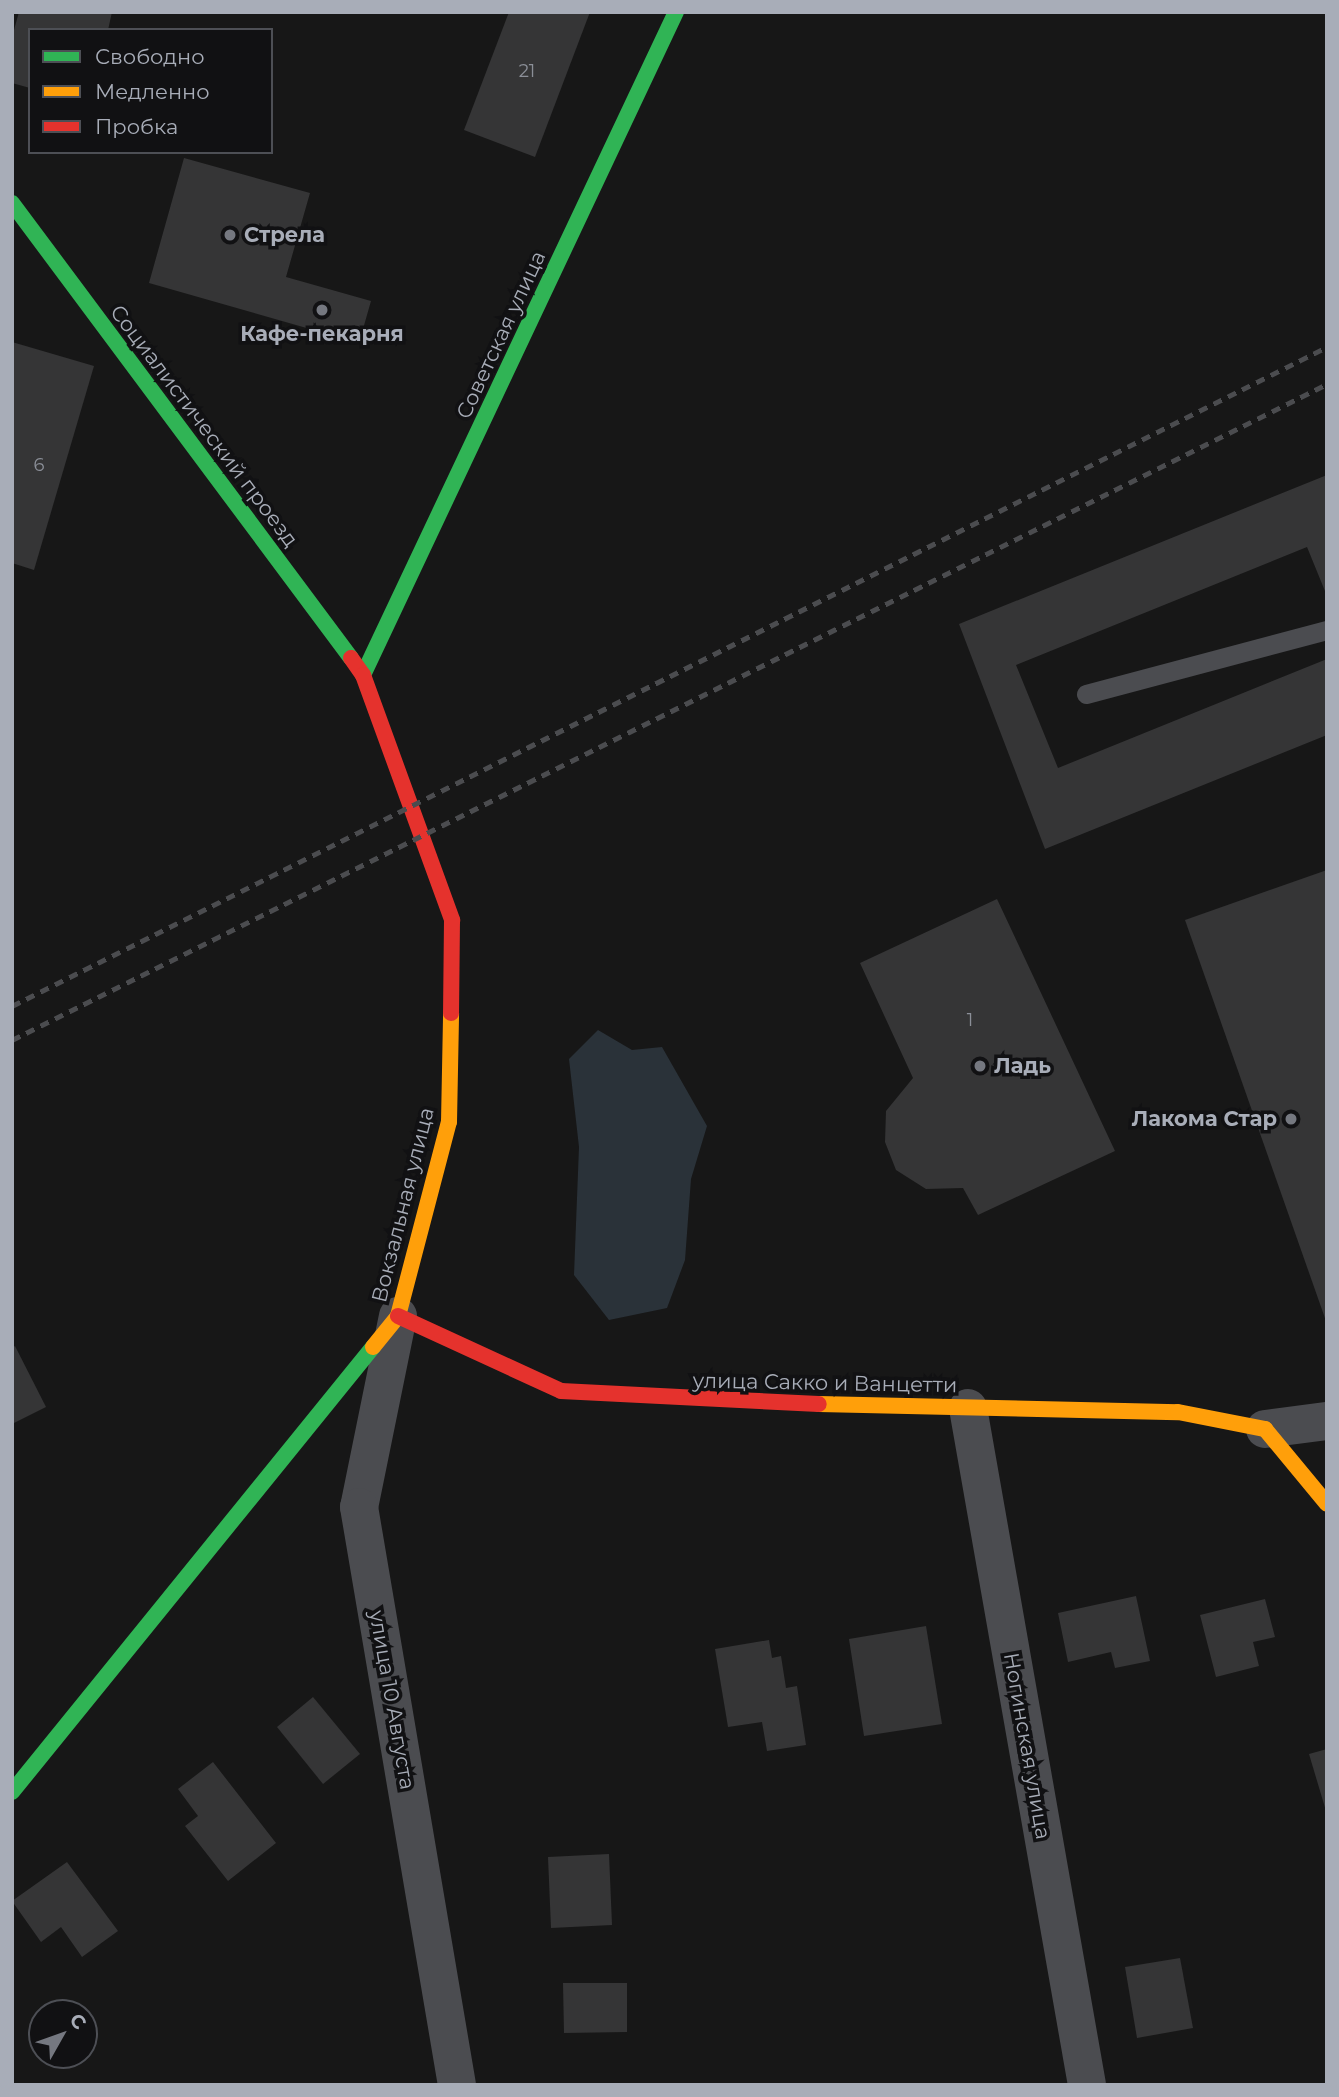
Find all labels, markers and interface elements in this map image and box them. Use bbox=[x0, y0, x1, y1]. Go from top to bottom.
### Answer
legend bbox=[28, 28, 273, 154]
text: Свободно bbox=[95, 44, 205, 69]
house number: 21 bbox=[519, 60, 535, 82]
text: Медленно bbox=[95, 79, 210, 104]
text: Пробка bbox=[95, 114, 178, 139]
place label: Стрела bbox=[244, 222, 325, 248]
marker: Стрела bbox=[222, 227, 238, 243]
street label: Советская улица bbox=[451, 247, 551, 423]
street label: Социалистический проезд bbox=[105, 300, 303, 552]
marker: Кафе-пекарня bbox=[314, 302, 330, 318]
place label: Кафе-пекарня bbox=[240, 321, 404, 347]
house number: 6 bbox=[34, 454, 44, 476]
house number: 1 bbox=[967, 1009, 973, 1031]
place label: Ладь bbox=[994, 1053, 1051, 1079]
marker: Ладь bbox=[972, 1058, 988, 1074]
street label: Вокзальная улица bbox=[367, 1105, 439, 1305]
place label: Лакома Стар bbox=[1131, 1106, 1277, 1132]
marker: Лакома Стар bbox=[1283, 1111, 1299, 1127]
street label: улица Сакко и Ванцетти bbox=[692, 1368, 958, 1398]
street label: улица 10 Августа bbox=[364, 1608, 420, 1792]
street label: Ногинская улица bbox=[998, 1651, 1056, 1841]
north arrow bbox=[28, 1999, 98, 2069]
text: С bbox=[65, 2009, 91, 2034]

